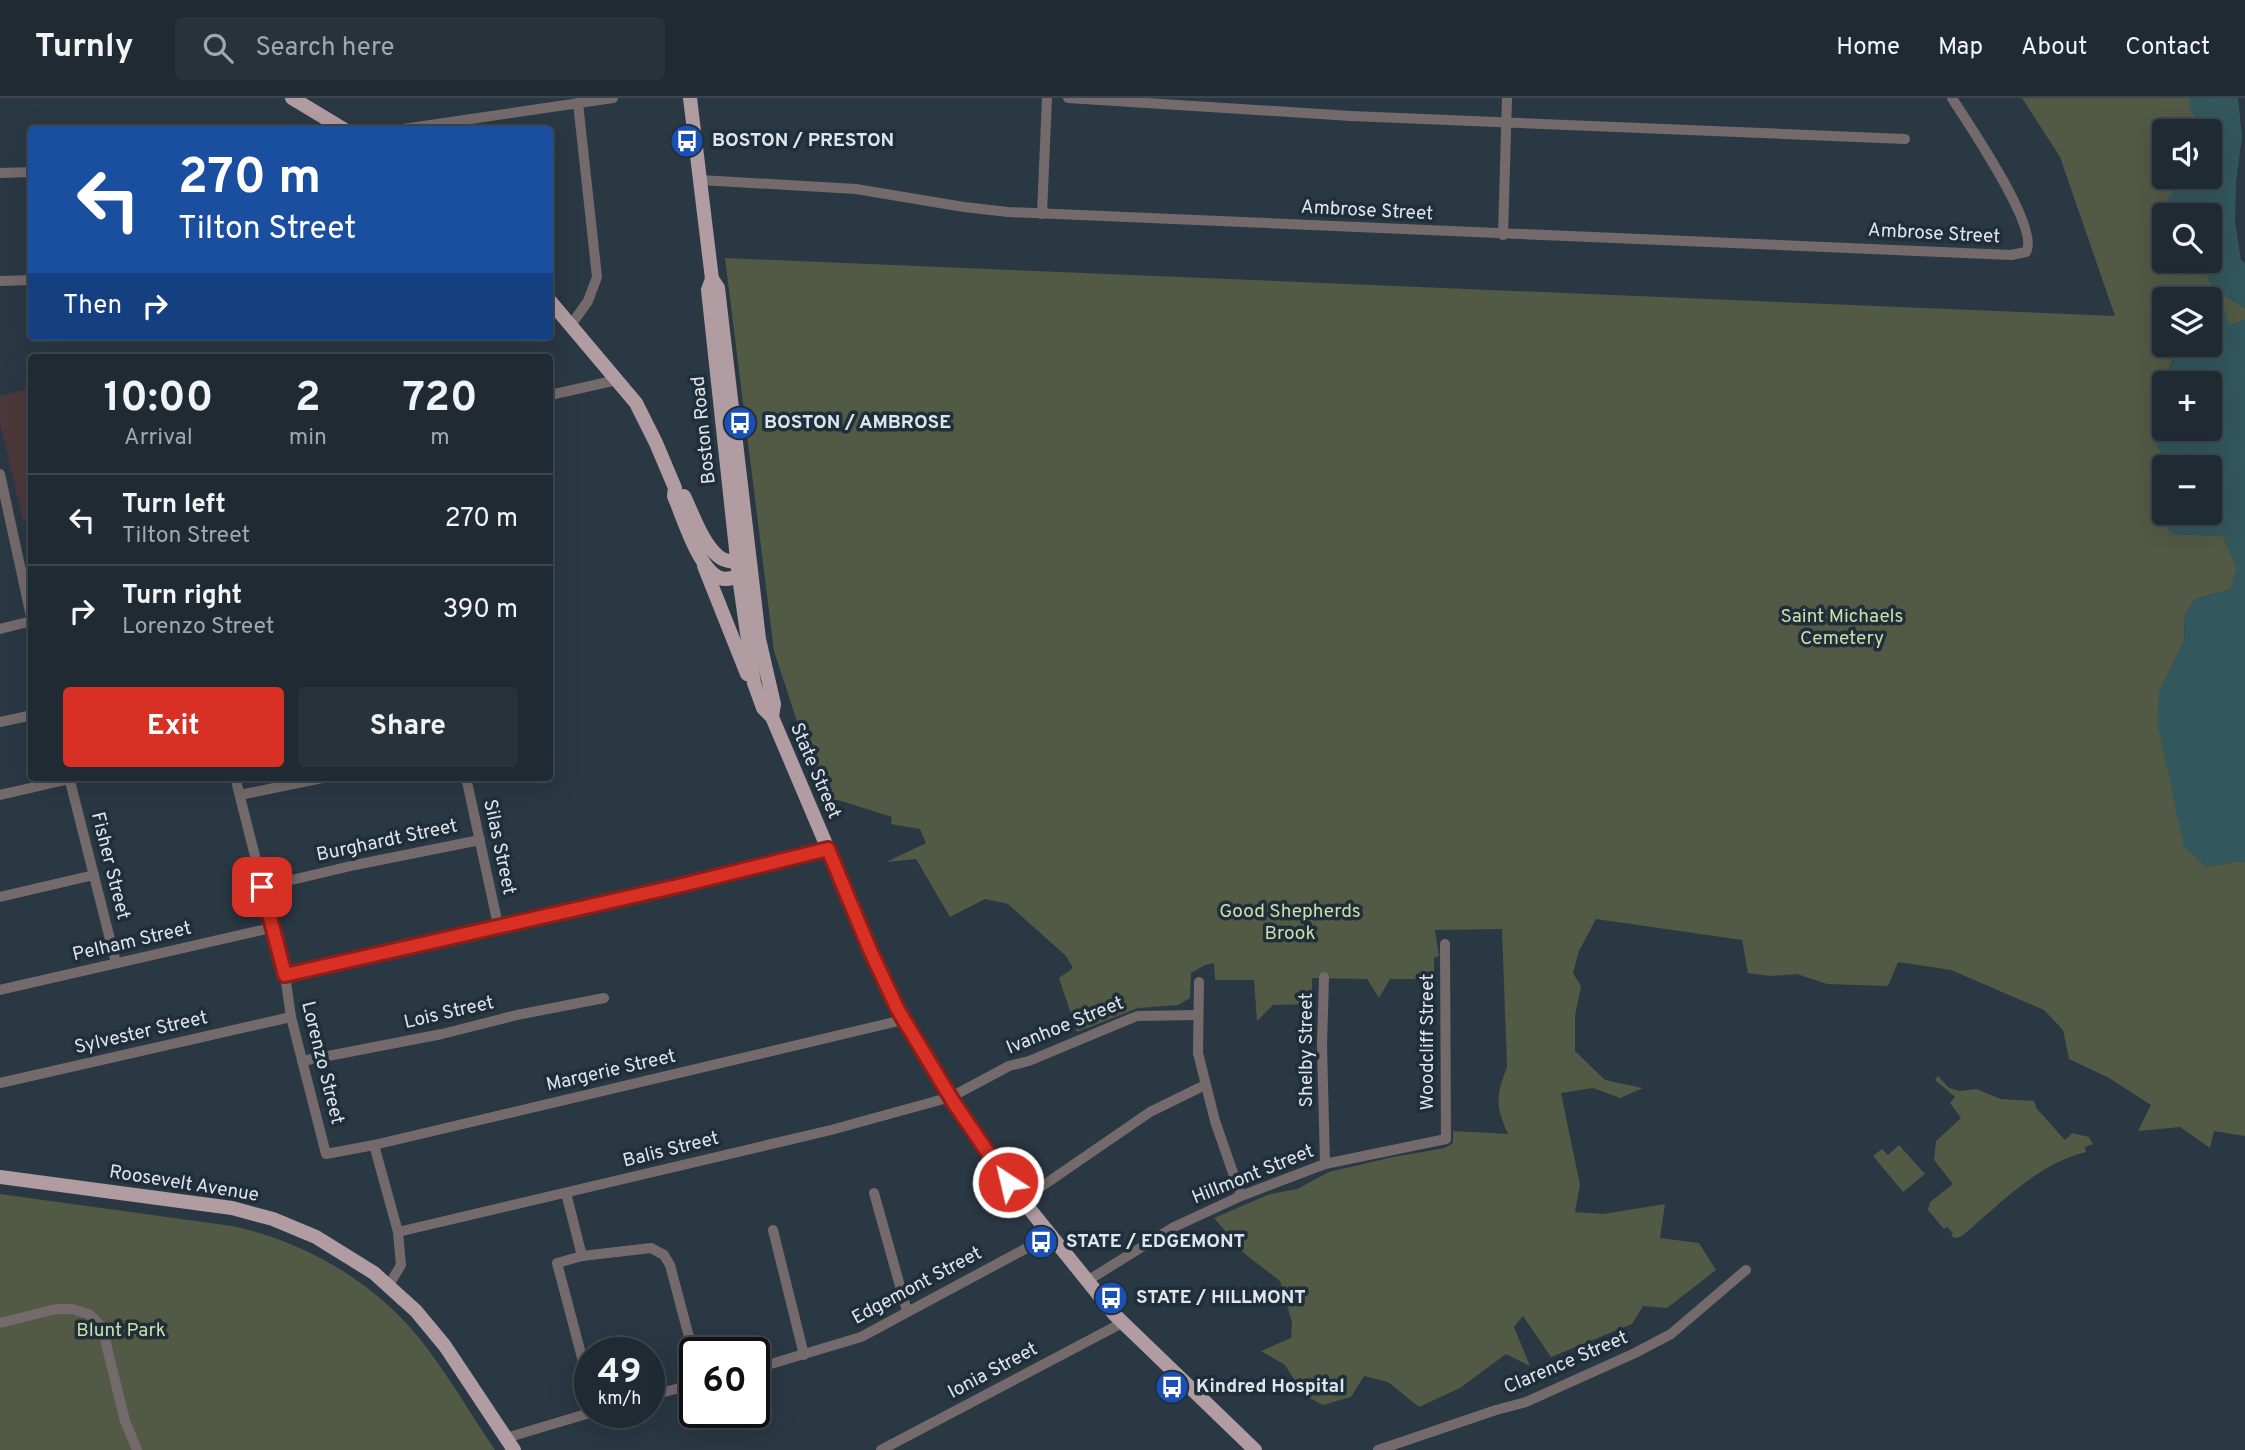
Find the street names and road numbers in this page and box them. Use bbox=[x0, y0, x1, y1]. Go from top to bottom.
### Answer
street label: Ambrose Street bbox=[1300, 196, 1434, 226]
street label: Ambrose Street bbox=[1867, 219, 2001, 249]
street label: Boston Road bbox=[686, 375, 722, 485]
street label: State Street bbox=[784, 719, 846, 823]
street label: Silas Street bbox=[477, 797, 521, 897]
street label: Fisher Street bbox=[85, 810, 135, 922]
street label: Burghardt Street bbox=[314, 814, 460, 868]
street label: Pelham Street bbox=[70, 917, 194, 967]
street label: Woodcliff Street bbox=[1416, 974, 1440, 1110]
street label: Lois Street bbox=[402, 991, 496, 1035]
street label: Ivanhoe Street bbox=[1003, 992, 1127, 1060]
street label: Shelby Street bbox=[1295, 993, 1319, 1107]
street label: Lorenzo Street bbox=[295, 999, 349, 1127]
street label: Sylvester Street bbox=[72, 1006, 210, 1060]
street label: Margerie Street bbox=[544, 1044, 678, 1098]
street label: Balis Street bbox=[620, 1126, 722, 1174]
street label: Hillmont Street bbox=[1189, 1140, 1317, 1210]
street label: Roosevelt Avenue bbox=[107, 1160, 261, 1208]
street label: Edgemont Street bbox=[848, 1242, 986, 1330]
street label: Clarence Street bbox=[1500, 1326, 1632, 1400]
street label: Ionia Street bbox=[944, 1337, 1042, 1405]

